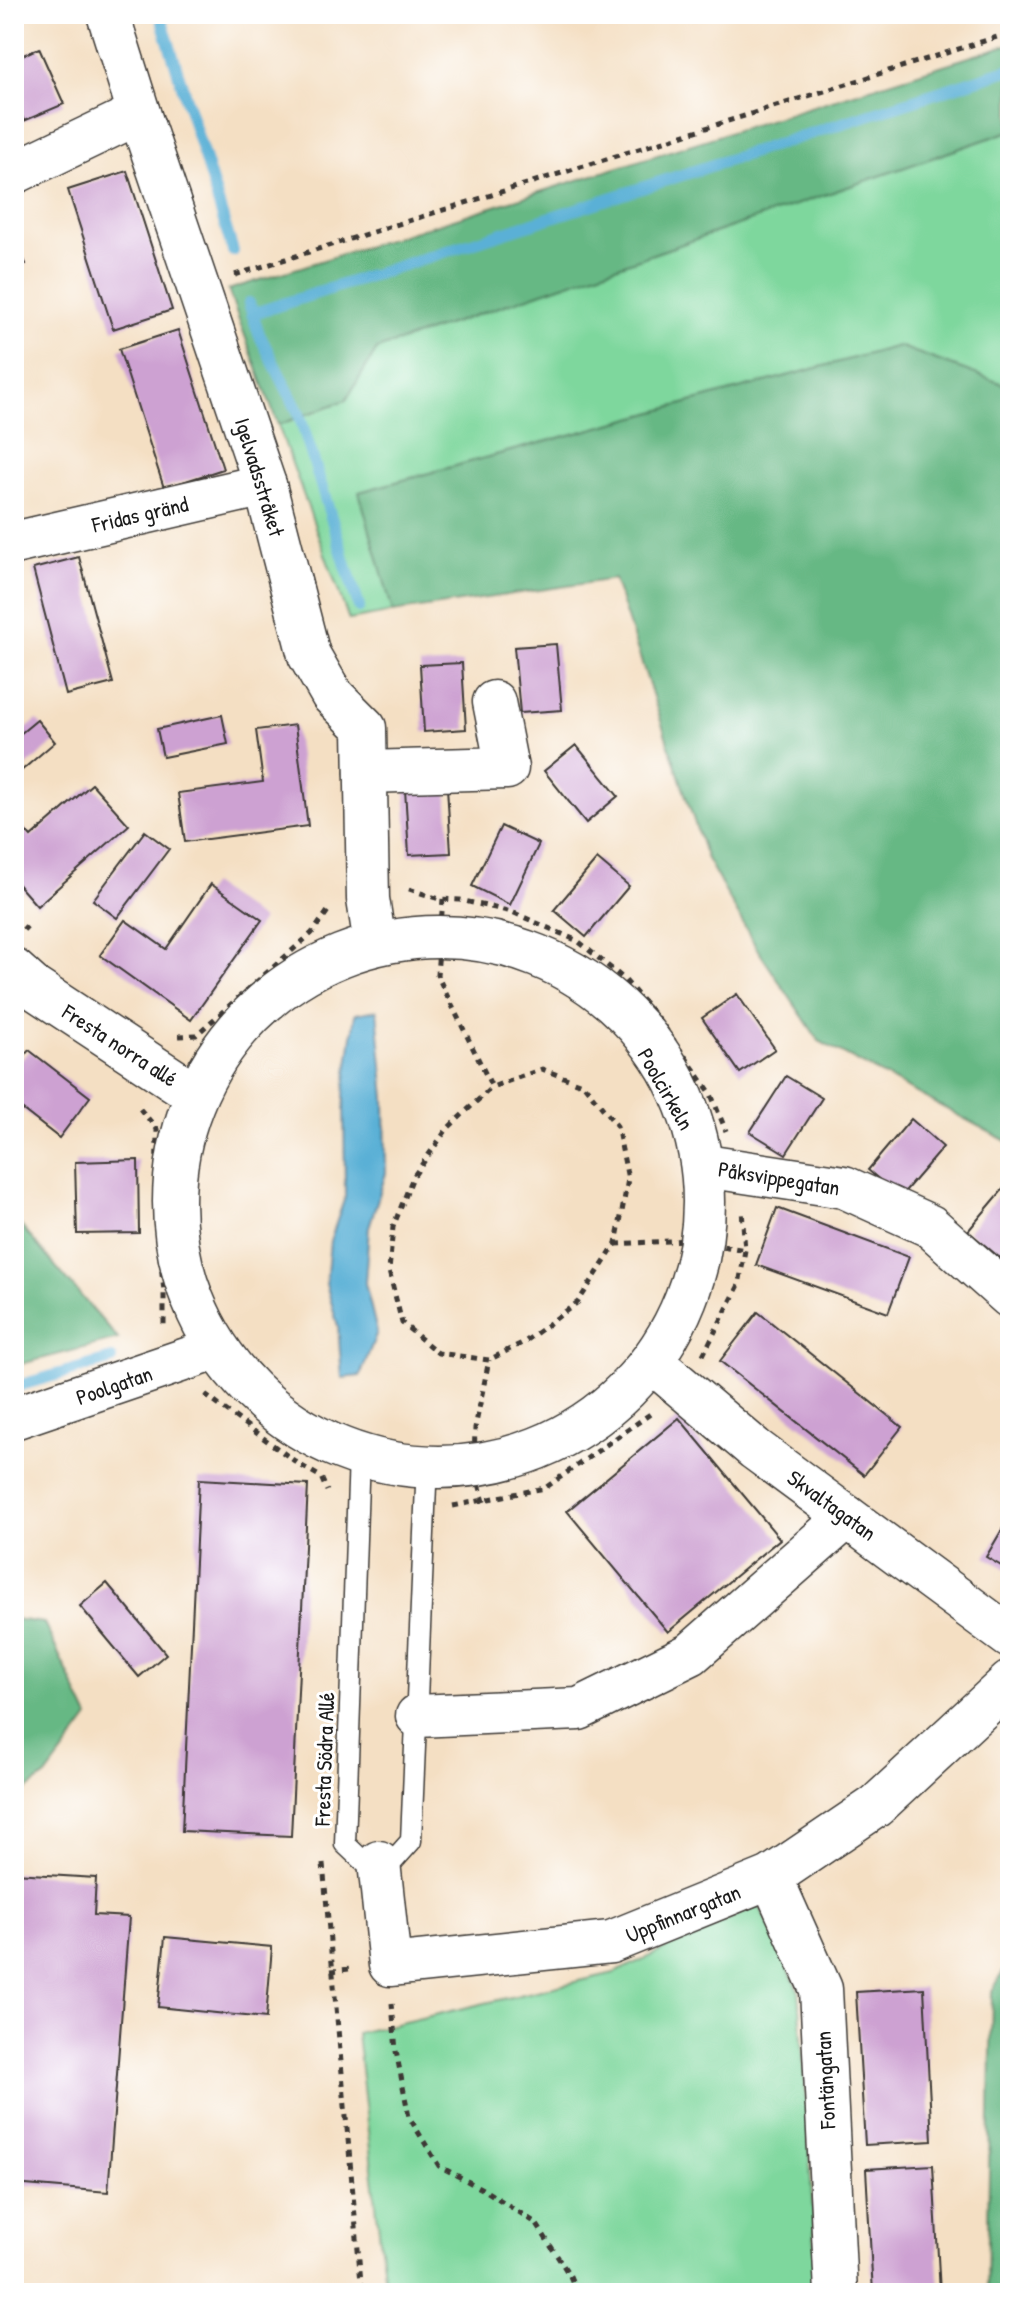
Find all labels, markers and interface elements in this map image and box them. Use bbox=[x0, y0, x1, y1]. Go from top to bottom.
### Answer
street label: Igelvadsstråket bbox=[228, 414, 292, 540]
street label: Fridas gränd bbox=[88, 488, 191, 540]
street label: Fresta norra allé bbox=[56, 996, 184, 1094]
street label: Poolcirkeln bbox=[631, 1043, 701, 1135]
street label: Påksvippegatan bbox=[716, 1154, 842, 1202]
street label: Poolgatan bbox=[72, 1358, 156, 1412]
street label: Skvaltagatan bbox=[781, 1463, 883, 1547]
street label: Fresta Södra Allé bbox=[307, 1691, 341, 1827]
street label: Uppfinnargatan bbox=[621, 1876, 745, 1950]
street label: Fontängatan bbox=[807, 2030, 843, 2131]

